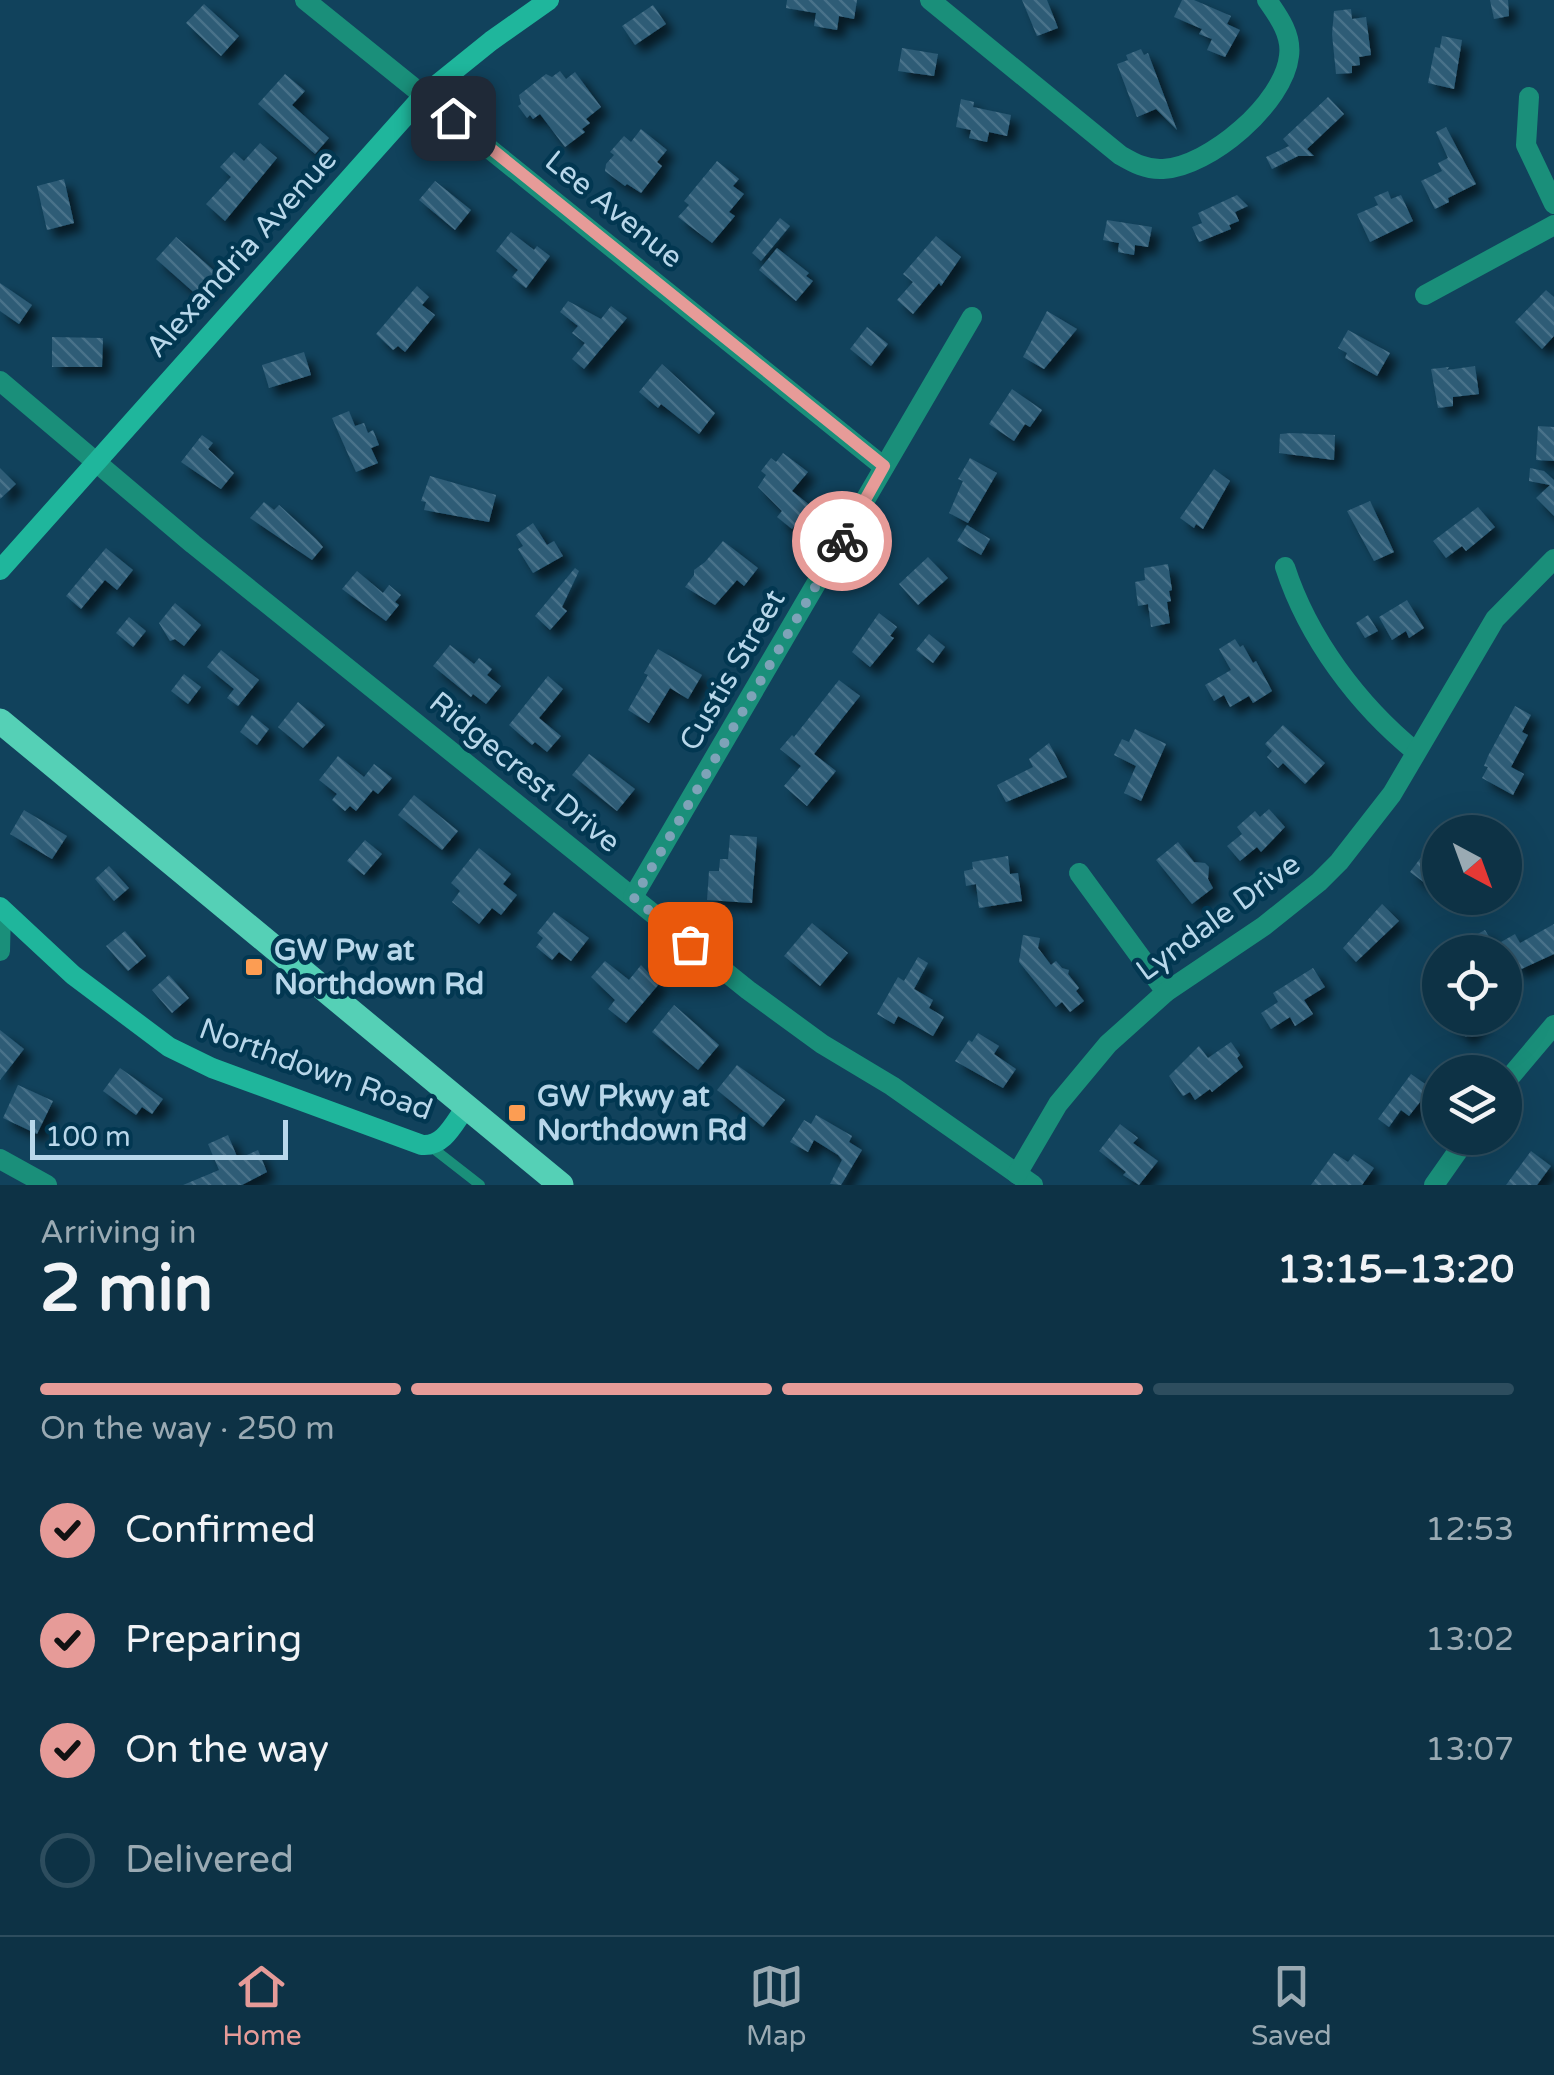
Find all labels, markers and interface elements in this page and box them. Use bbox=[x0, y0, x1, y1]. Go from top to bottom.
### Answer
pin bbox=[411, 76, 496, 161]
icon: home bbox=[426, 91, 481, 146]
street label: Alexandria Avenue bbox=[138, 141, 345, 365]
street label: Lee Avenue bbox=[537, 143, 690, 276]
courier bbox=[792, 491, 892, 591]
icon: bike bbox=[815, 514, 870, 569]
street label: Custis Street bbox=[671, 583, 793, 757]
street label: Ridgecrest Drive bbox=[422, 684, 628, 861]
north arrow bbox=[1422, 815, 1522, 915]
map controls bbox=[1422, 815, 1522, 1155]
street label: Lyndale Drive bbox=[1129, 846, 1307, 989]
pin bbox=[648, 902, 733, 987]
icon: bag bbox=[663, 917, 718, 972]
place label: GW Pw at Northdown Rd bbox=[274, 932, 484, 1003]
button: locate bbox=[1422, 935, 1522, 1035]
marker: GW Pw at Northdown Rd bbox=[243, 956, 265, 978]
street label: Northdown Road bbox=[194, 1010, 437, 1129]
button: layers bbox=[1422, 1055, 1522, 1155]
place label: GW Pkwy at Northdown Rd bbox=[537, 1078, 747, 1149]
marker: GW Pkwy at Northdown Rd bbox=[506, 1102, 528, 1124]
scale bar bbox=[30, 1115, 288, 1160]
text: 100 m bbox=[45, 1120, 131, 1154]
text: Arriving in bbox=[40, 1214, 197, 1252]
text: 13:15–13:20 bbox=[1277, 1247, 1514, 1293]
text: 2 min bbox=[40, 1250, 213, 1329]
text: On the way · 250 m bbox=[40, 1410, 335, 1448]
icon: check bbox=[40, 1503, 95, 1558]
text: Confirmed bbox=[125, 1507, 316, 1553]
text: 12:53 bbox=[1425, 1511, 1514, 1549]
icon: check bbox=[40, 1613, 95, 1668]
text: Preparing bbox=[125, 1617, 302, 1663]
text: 13:02 bbox=[1425, 1621, 1514, 1659]
icon: check bbox=[40, 1723, 95, 1778]
text: On the way bbox=[125, 1727, 329, 1773]
text: 13:07 bbox=[1425, 1731, 1514, 1769]
text: Delivered bbox=[125, 1837, 294, 1883]
tab: Home bbox=[222, 1959, 302, 2053]
tab: Map bbox=[746, 1959, 806, 2053]
tab: Saved bbox=[1251, 1959, 1332, 2053]

